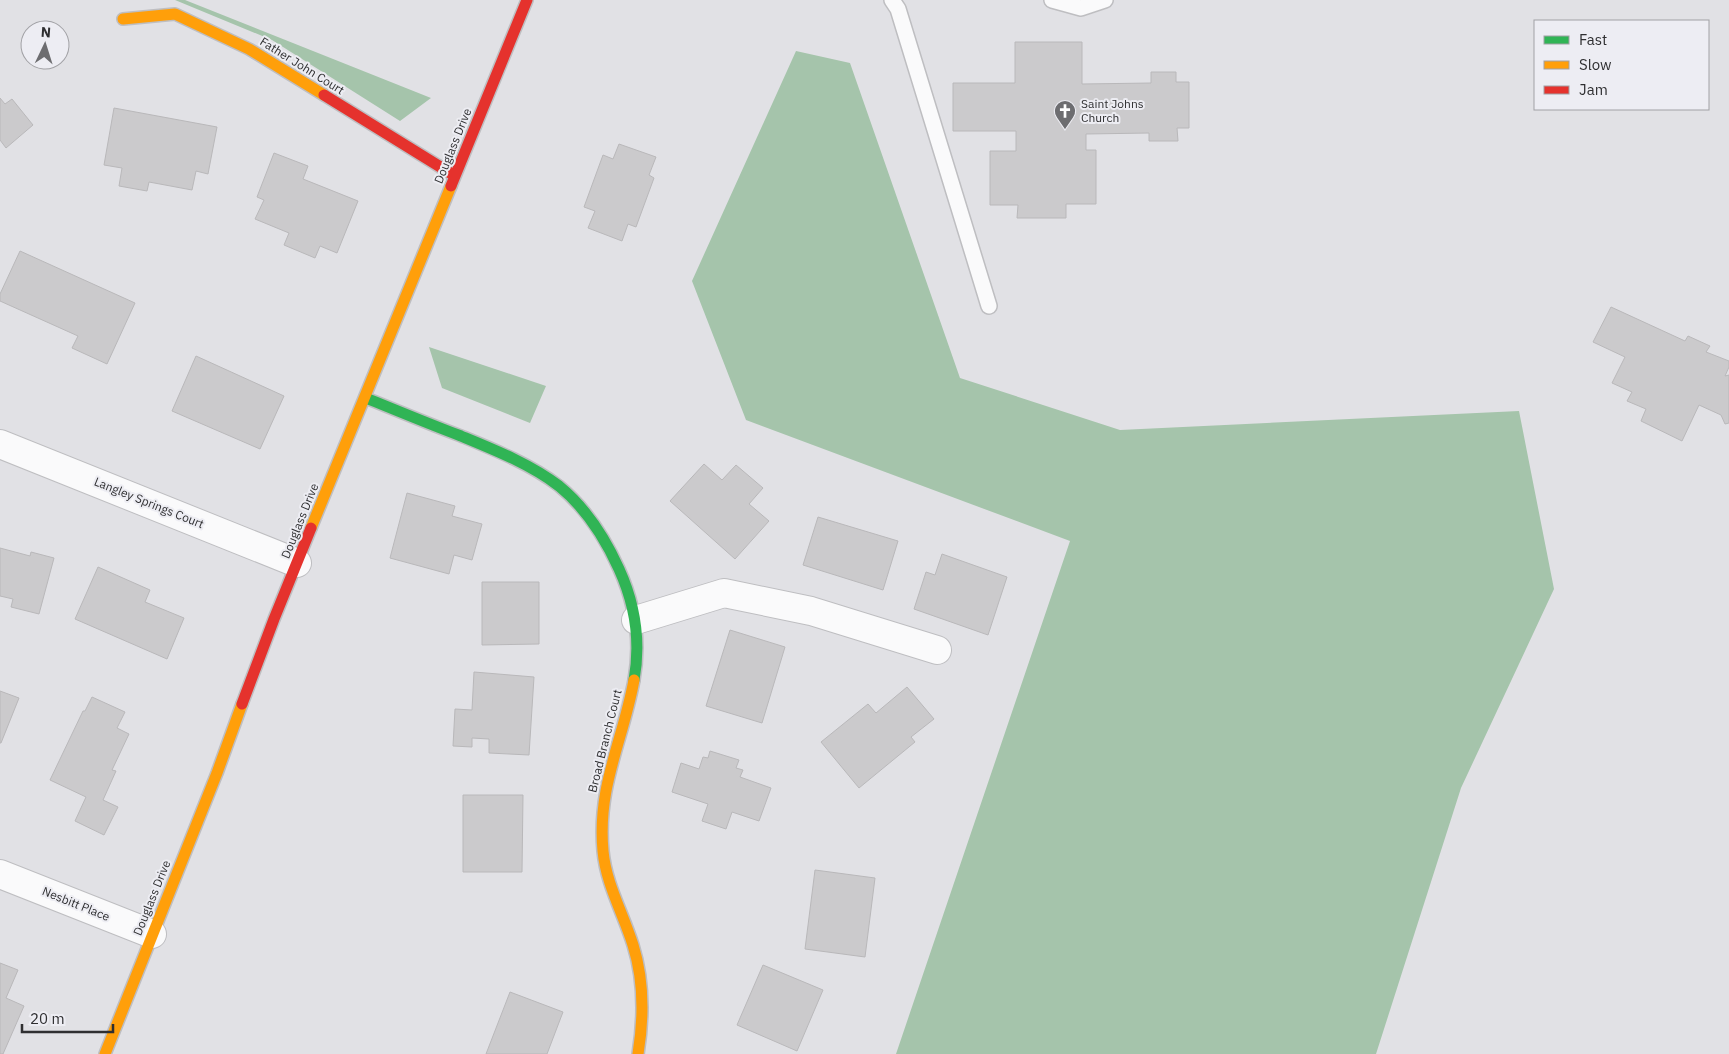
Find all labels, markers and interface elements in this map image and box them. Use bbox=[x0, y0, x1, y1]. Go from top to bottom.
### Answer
north arrow bbox=[20, 20, 70, 70]
legend bbox=[1534, 20, 1709, 110]
text: N bbox=[40, 23, 52, 41]
text: Fast bbox=[1579, 30, 1607, 49]
street label: Father John Court bbox=[257, 34, 347, 97]
text: Slow bbox=[1579, 55, 1612, 74]
text: Jam bbox=[1579, 80, 1608, 99]
place label: Saint Johns Church bbox=[1081, 96, 1144, 125]
church icon: Saint Johns Church bbox=[1053, 99, 1077, 130]
street label: Douglass Drive bbox=[431, 106, 475, 186]
street label: Langley Springs Court bbox=[92, 474, 206, 531]
street label: Douglass Drive bbox=[278, 481, 322, 561]
street label: Broad Branch Court bbox=[584, 688, 625, 794]
street label: Douglass Drive bbox=[130, 858, 174, 938]
street label: Nesbitt Place bbox=[40, 883, 113, 924]
scale bar bbox=[22, 1002, 114, 1034]
text: 20 m bbox=[30, 1009, 65, 1028]

